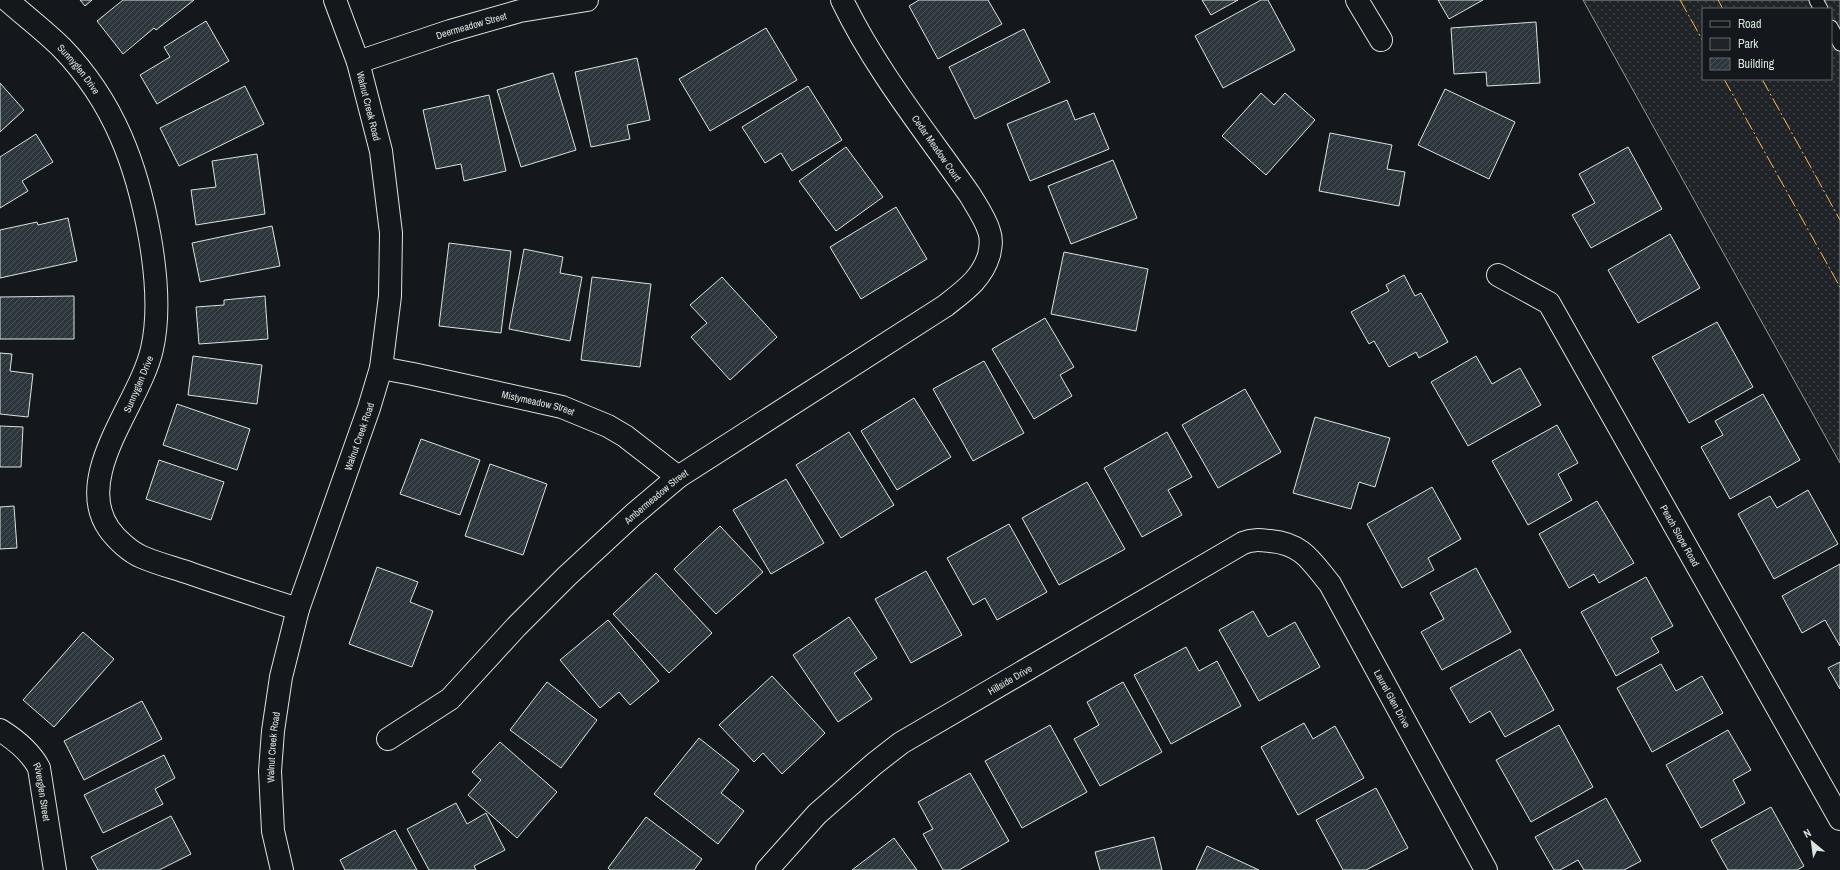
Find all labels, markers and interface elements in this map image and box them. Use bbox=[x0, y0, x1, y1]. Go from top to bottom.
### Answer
legend bbox=[1702, 8, 1832, 80]
street label: Deermeadow Street bbox=[434, 9, 509, 42]
text: Road bbox=[1738, 16, 1762, 32]
text: Park bbox=[1738, 36, 1758, 52]
street label: Sunnyglen Drive bbox=[55, 41, 103, 97]
text: Building bbox=[1738, 56, 1775, 72]
street label: Walnut Creek Road bbox=[354, 70, 383, 142]
street label: Cedar Meadow Court bbox=[909, 113, 965, 185]
street label: Sunnyglen Drive bbox=[121, 353, 156, 415]
street label: Mistymeadow Street bbox=[500, 388, 577, 419]
street label: Walnut Creek Road bbox=[341, 401, 377, 472]
street label: Ambermeadow Street bbox=[621, 466, 691, 528]
street label: Peach Slope Road bbox=[1657, 503, 1702, 569]
street label: Hillside Drive bbox=[985, 662, 1035, 698]
street label: Laurel Glen Drive bbox=[1371, 668, 1413, 731]
street label: Walnut Creek Road bbox=[264, 711, 283, 783]
street label: Riverglen Street bbox=[30, 760, 53, 823]
north arrow bbox=[1792, 822, 1832, 862]
text: N bbox=[1801, 826, 1813, 841]

